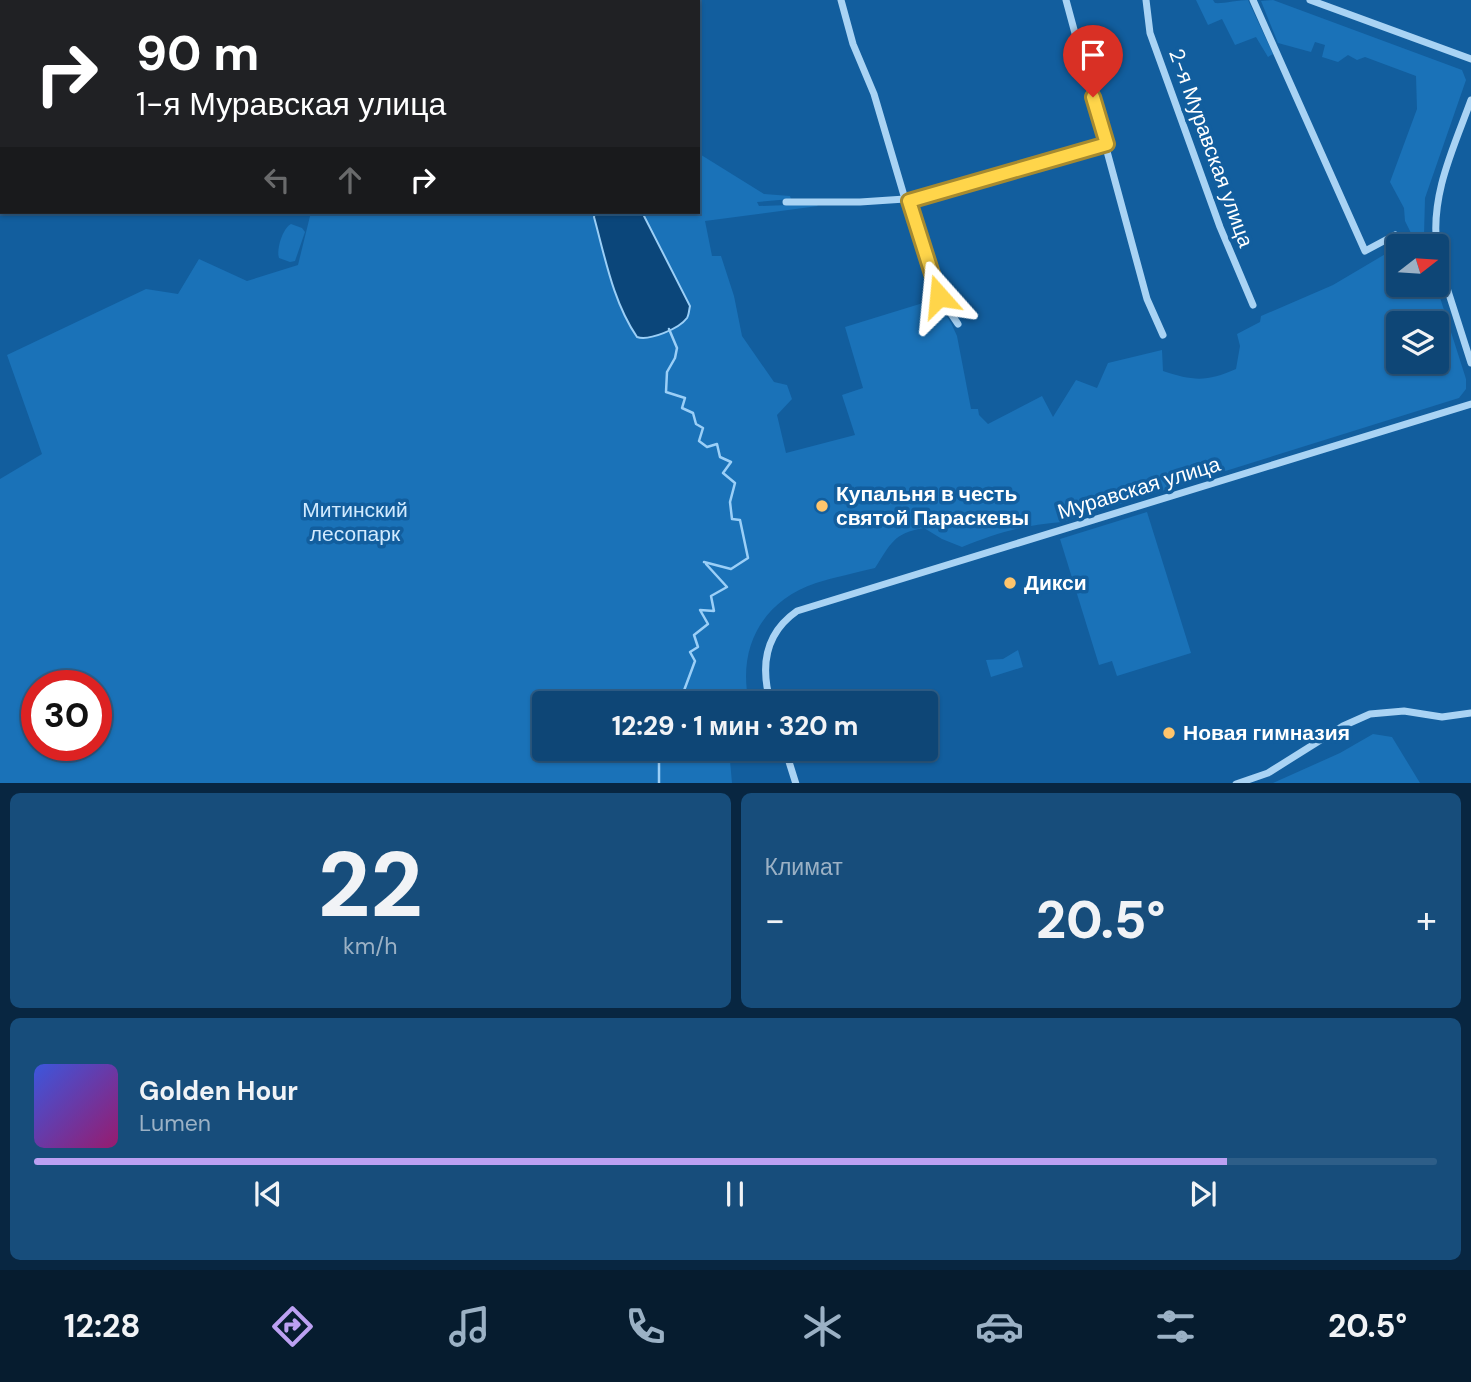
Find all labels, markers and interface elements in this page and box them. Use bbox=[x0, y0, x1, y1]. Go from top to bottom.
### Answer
text: 90 m bbox=[136, 21, 259, 85]
pin bbox=[1063, 25, 1123, 97]
icon: right bbox=[21, 28, 112, 119]
icon: arrive bbox=[1074, 36, 1112, 74]
street label: 2-я Муравская улица bbox=[1162, 45, 1260, 251]
text: 1-я Муравская улица bbox=[136, 83, 446, 125]
icon: left bbox=[258, 161, 296, 199]
icon: ahead bbox=[331, 161, 369, 199]
icon: right bbox=[404, 161, 442, 199]
north arrow bbox=[1386, 234, 1449, 298]
map controls bbox=[1386, 234, 1449, 374]
position arrow bbox=[902, 259, 976, 333]
button: layers bbox=[1386, 311, 1449, 374]
street label: Муравская улица bbox=[1054, 450, 1224, 526]
place label: Купальня в честь святой Параскевы bbox=[836, 480, 1029, 532]
park label: Митинский лесопарк bbox=[302, 496, 408, 548]
marker: Купальня в честь святой Параскевы bbox=[814, 498, 830, 514]
place label: Дикси bbox=[1024, 569, 1087, 597]
marker: Дикси bbox=[1002, 575, 1018, 591]
speed limit sign: 30 bbox=[21, 670, 112, 761]
text: 12:29 · 1 мин · 320 m bbox=[612, 709, 858, 743]
place label: Новая гимназия bbox=[1183, 719, 1350, 747]
marker: Новая гимназия bbox=[1161, 725, 1177, 741]
text: 22 bbox=[318, 826, 423, 944]
text: Климат bbox=[765, 852, 843, 882]
text: 20.5° bbox=[1036, 886, 1165, 954]
text: − bbox=[765, 895, 785, 945]
text: + bbox=[1416, 895, 1437, 945]
text: km/h bbox=[343, 931, 397, 961]
text: Golden Hour bbox=[139, 1074, 298, 1108]
text: Lumen bbox=[139, 1108, 211, 1138]
icon: previous bbox=[249, 1175, 287, 1213]
icon: pause bbox=[716, 1175, 754, 1213]
icon: next bbox=[1184, 1175, 1222, 1213]
icon: directions bbox=[268, 1302, 317, 1351]
icon: music bbox=[445, 1302, 494, 1351]
icon: phone bbox=[621, 1302, 670, 1351]
icon: climate bbox=[798, 1302, 847, 1351]
icon: car bbox=[975, 1302, 1024, 1351]
icon: filters bbox=[1151, 1302, 1200, 1351]
text: 12:28 bbox=[64, 1305, 141, 1347]
text: 20.5° bbox=[1328, 1305, 1407, 1347]

